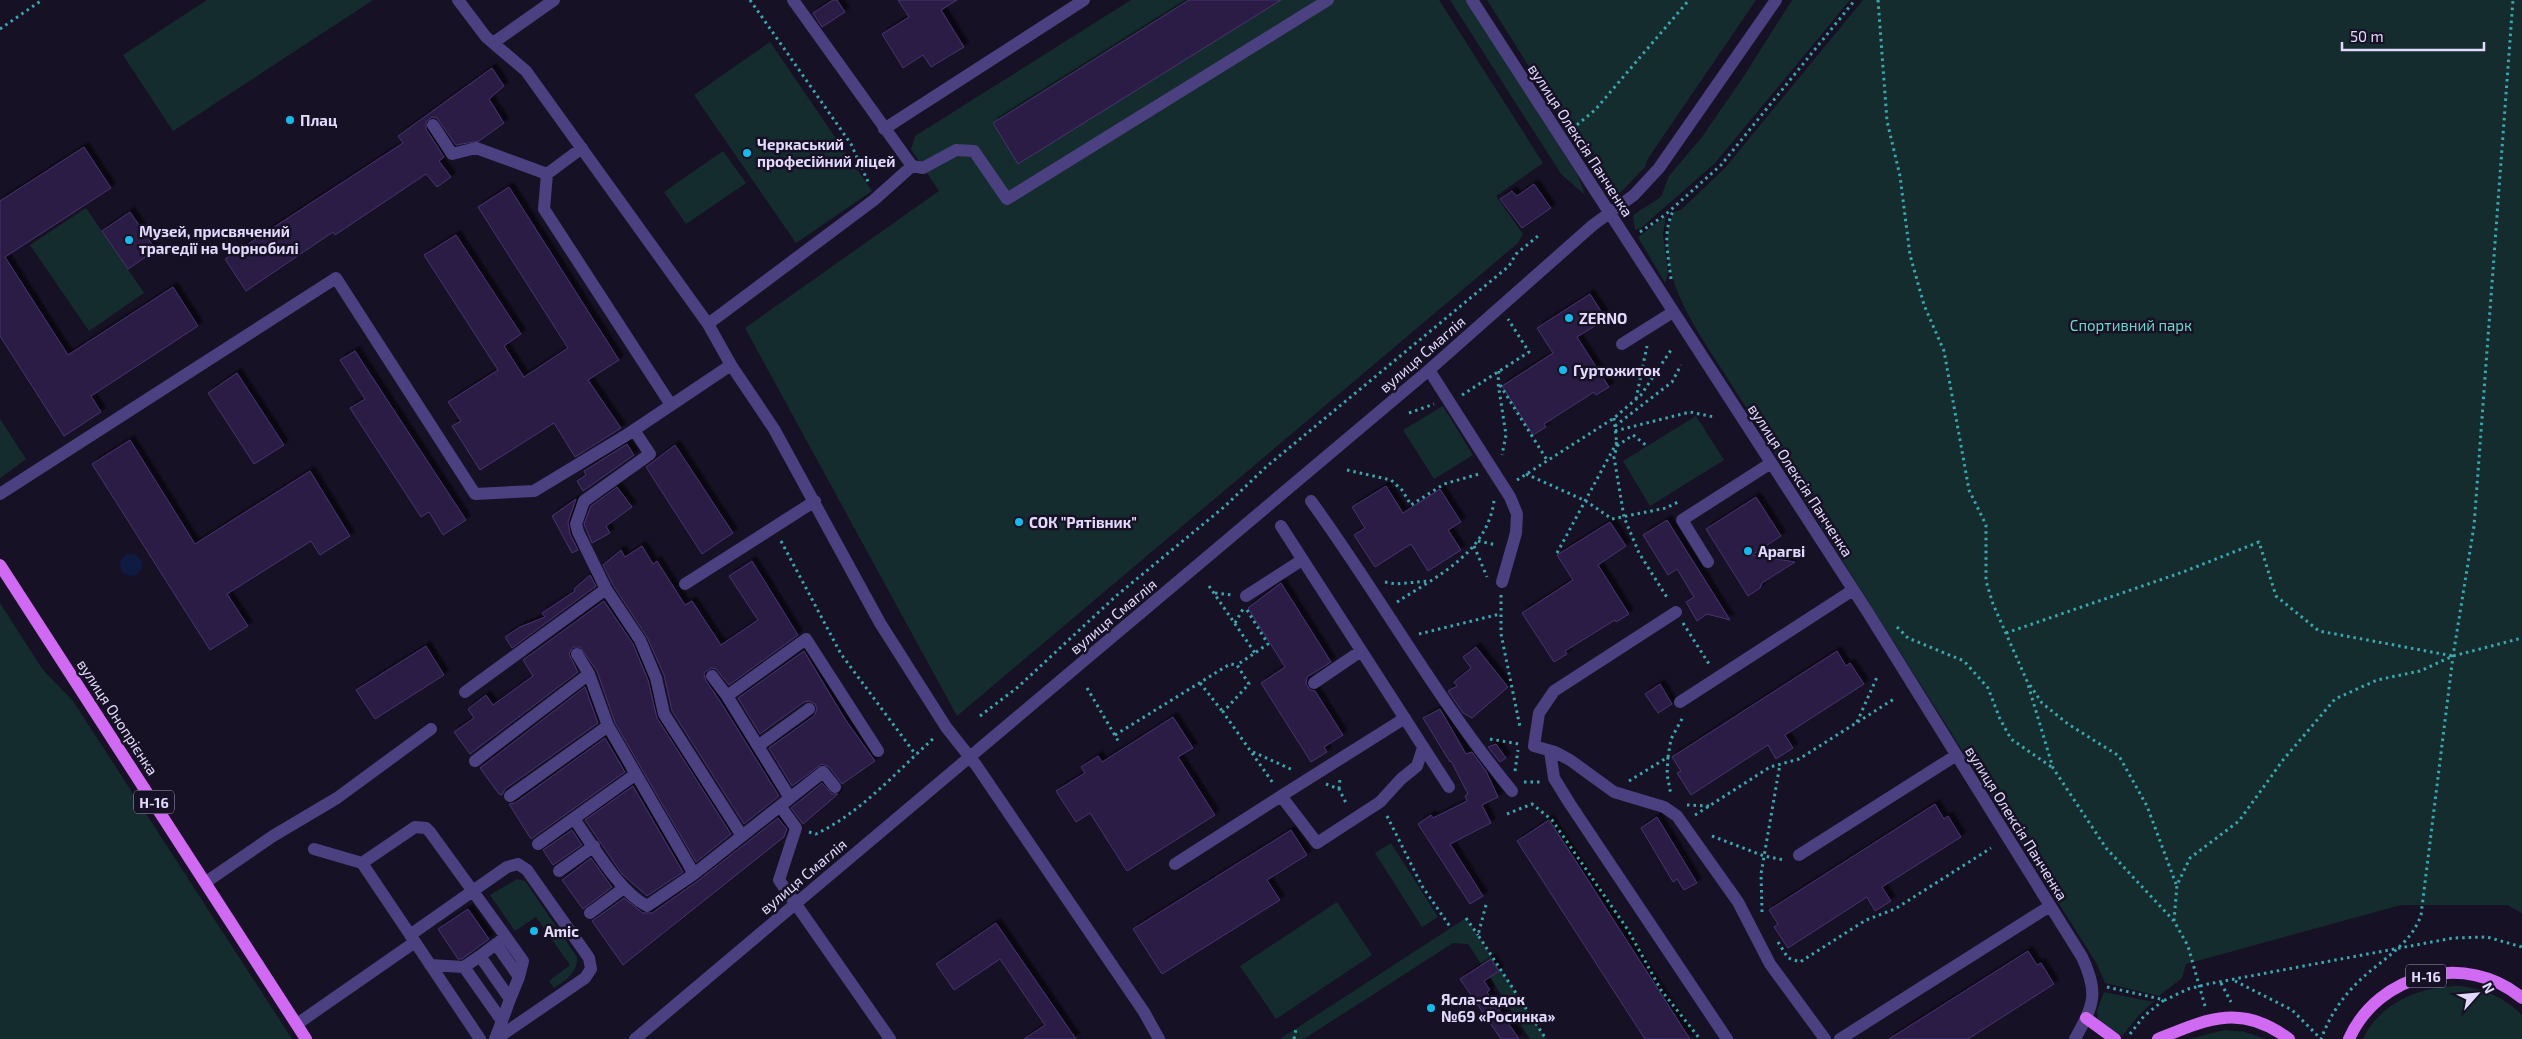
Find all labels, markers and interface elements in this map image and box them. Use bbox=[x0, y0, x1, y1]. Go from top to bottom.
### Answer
scale bar bbox=[2342, 20, 2484, 52]
text: 50 m bbox=[2350, 27, 2384, 45]
street label: вулиця Олексія Панченка bbox=[1524, 60, 1637, 220]
place label: Плац bbox=[300, 111, 338, 129]
marker: Плац bbox=[284, 114, 296, 126]
place label: Черкаський професійний ліцей bbox=[757, 135, 895, 170]
marker: Черкаський професійний ліцей bbox=[741, 147, 753, 159]
place label: Музей, присвячений трагедії на Чорнобилі bbox=[139, 222, 299, 257]
marker: Музей, присвячений трагедії на Чорнобилі bbox=[123, 234, 135, 246]
place label: ZERNO bbox=[1579, 309, 1627, 327]
street label: вулиця Смаглія bbox=[1375, 312, 1469, 397]
marker: ZERNO bbox=[1563, 312, 1575, 324]
park label: Спортивний парк bbox=[2070, 316, 2192, 334]
place label: Гуртожиток bbox=[1573, 361, 1661, 379]
marker: Гуртожиток bbox=[1557, 364, 1569, 376]
street label: вулиця Олексія Панченка bbox=[1744, 400, 1857, 560]
place label: СОК "Рятівник" bbox=[1029, 513, 1137, 531]
marker: СОК "Рятівник" bbox=[1013, 516, 1025, 528]
place label: Арагві bbox=[1758, 542, 1805, 560]
marker: Арагві bbox=[1742, 545, 1754, 557]
street label: вулиця Смаглія bbox=[1066, 575, 1161, 658]
street label: вулиця Онопрієнка bbox=[73, 656, 162, 779]
street label: вулиця Олексія Панченка bbox=[1961, 743, 2072, 904]
road number: Н-16 bbox=[134, 790, 174, 814]
street label: вулиця Смаглія bbox=[756, 835, 851, 918]
place label: Amic bbox=[544, 922, 579, 940]
marker: Amic bbox=[528, 925, 540, 937]
road number: Н-16 bbox=[2406, 964, 2446, 988]
north arrow bbox=[2452, 969, 2502, 1019]
text: N bbox=[2479, 980, 2499, 996]
place label: Ясла-садок №69 «Росинка» bbox=[1441, 990, 1555, 1025]
marker: Ясла-садок №69 «Росинка» bbox=[1425, 1002, 1437, 1014]

